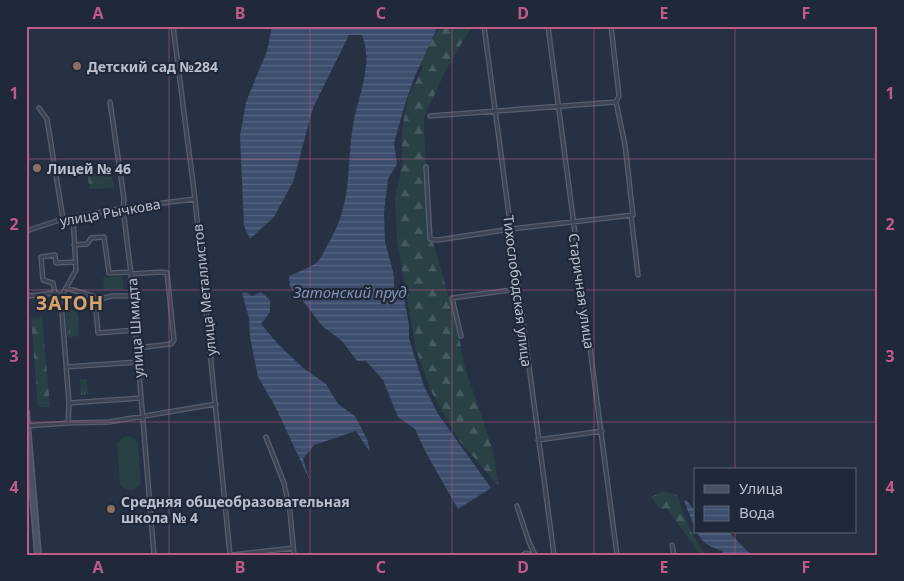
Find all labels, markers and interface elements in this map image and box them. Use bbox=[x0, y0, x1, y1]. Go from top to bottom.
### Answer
text: A bbox=[92, 2, 104, 24]
text: B bbox=[235, 2, 245, 24]
text: C bbox=[376, 2, 386, 24]
text: D bbox=[517, 2, 529, 24]
text: E bbox=[660, 2, 669, 24]
text: F bbox=[802, 2, 810, 24]
place label: Детский сад №284 bbox=[87, 57, 218, 76]
marker: Детский сад №284 bbox=[71, 60, 83, 72]
text: 1 bbox=[9, 82, 19, 104]
text: 1 bbox=[885, 82, 895, 104]
place label: Лицей № 46 bbox=[47, 159, 131, 178]
marker: Лицей № 46 bbox=[31, 162, 43, 174]
street label: улица Рычкова bbox=[58, 194, 162, 230]
text: 2 bbox=[9, 213, 19, 235]
text: 2 bbox=[885, 213, 895, 235]
street label: Тихослободская улица bbox=[499, 214, 537, 368]
street label: улица Металлистов bbox=[188, 223, 220, 357]
street label: Старичная улица bbox=[564, 232, 600, 350]
street label: улица Шмидта bbox=[122, 278, 148, 378]
water label: Затонский пруд bbox=[292, 282, 407, 302]
district label: ЗАТОН bbox=[36, 290, 104, 316]
text: 3 bbox=[9, 345, 19, 367]
text: 3 bbox=[885, 345, 895, 367]
legend bbox=[694, 468, 856, 534]
text: 4 bbox=[9, 476, 19, 498]
text: 4 bbox=[885, 476, 895, 498]
text: Улица bbox=[739, 478, 783, 498]
place label: Средняя общеобразовательная школа № 4 bbox=[121, 492, 350, 527]
text: Вода bbox=[739, 502, 775, 522]
marker: Средняя общеобразовательная школа № 4 bbox=[105, 503, 117, 515]
text: A bbox=[92, 556, 104, 578]
text: B bbox=[235, 556, 245, 578]
text: C bbox=[376, 556, 386, 578]
text: D bbox=[517, 556, 529, 578]
text: E bbox=[660, 556, 669, 578]
text: F bbox=[802, 556, 810, 578]

